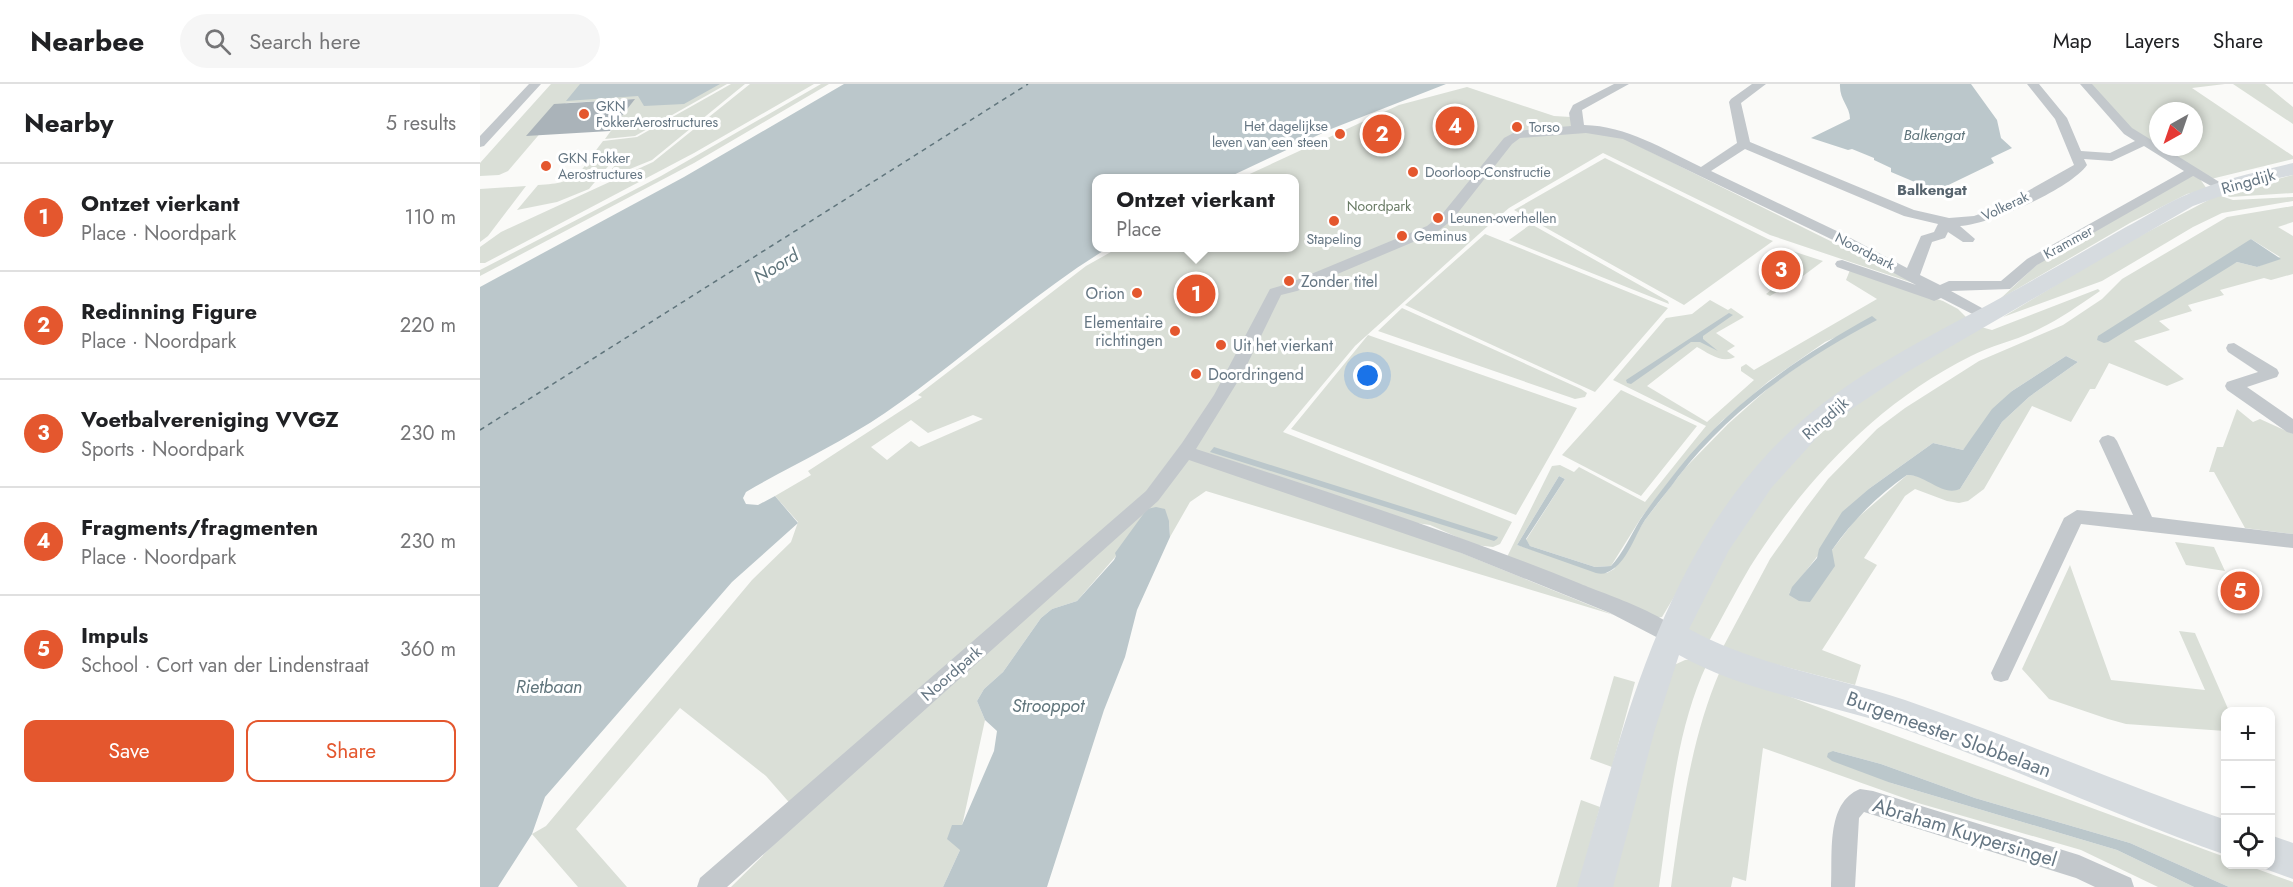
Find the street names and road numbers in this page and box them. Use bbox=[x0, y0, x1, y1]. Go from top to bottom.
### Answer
street label: Ringdijk bbox=[2219, 163, 2279, 200]
street label: Volkerak bbox=[1978, 186, 2033, 226]
street label: Krammer bbox=[2040, 220, 2096, 264]
street label: Noordpark bbox=[1832, 227, 1899, 275]
street label: Ringdijk bbox=[1797, 391, 1854, 445]
street label: Noordpark bbox=[916, 640, 987, 706]
street label: Burgemeester Slobbelaan bbox=[1842, 684, 2055, 785]
street label: Abraham Kuypersingel bbox=[1869, 791, 2061, 874]

